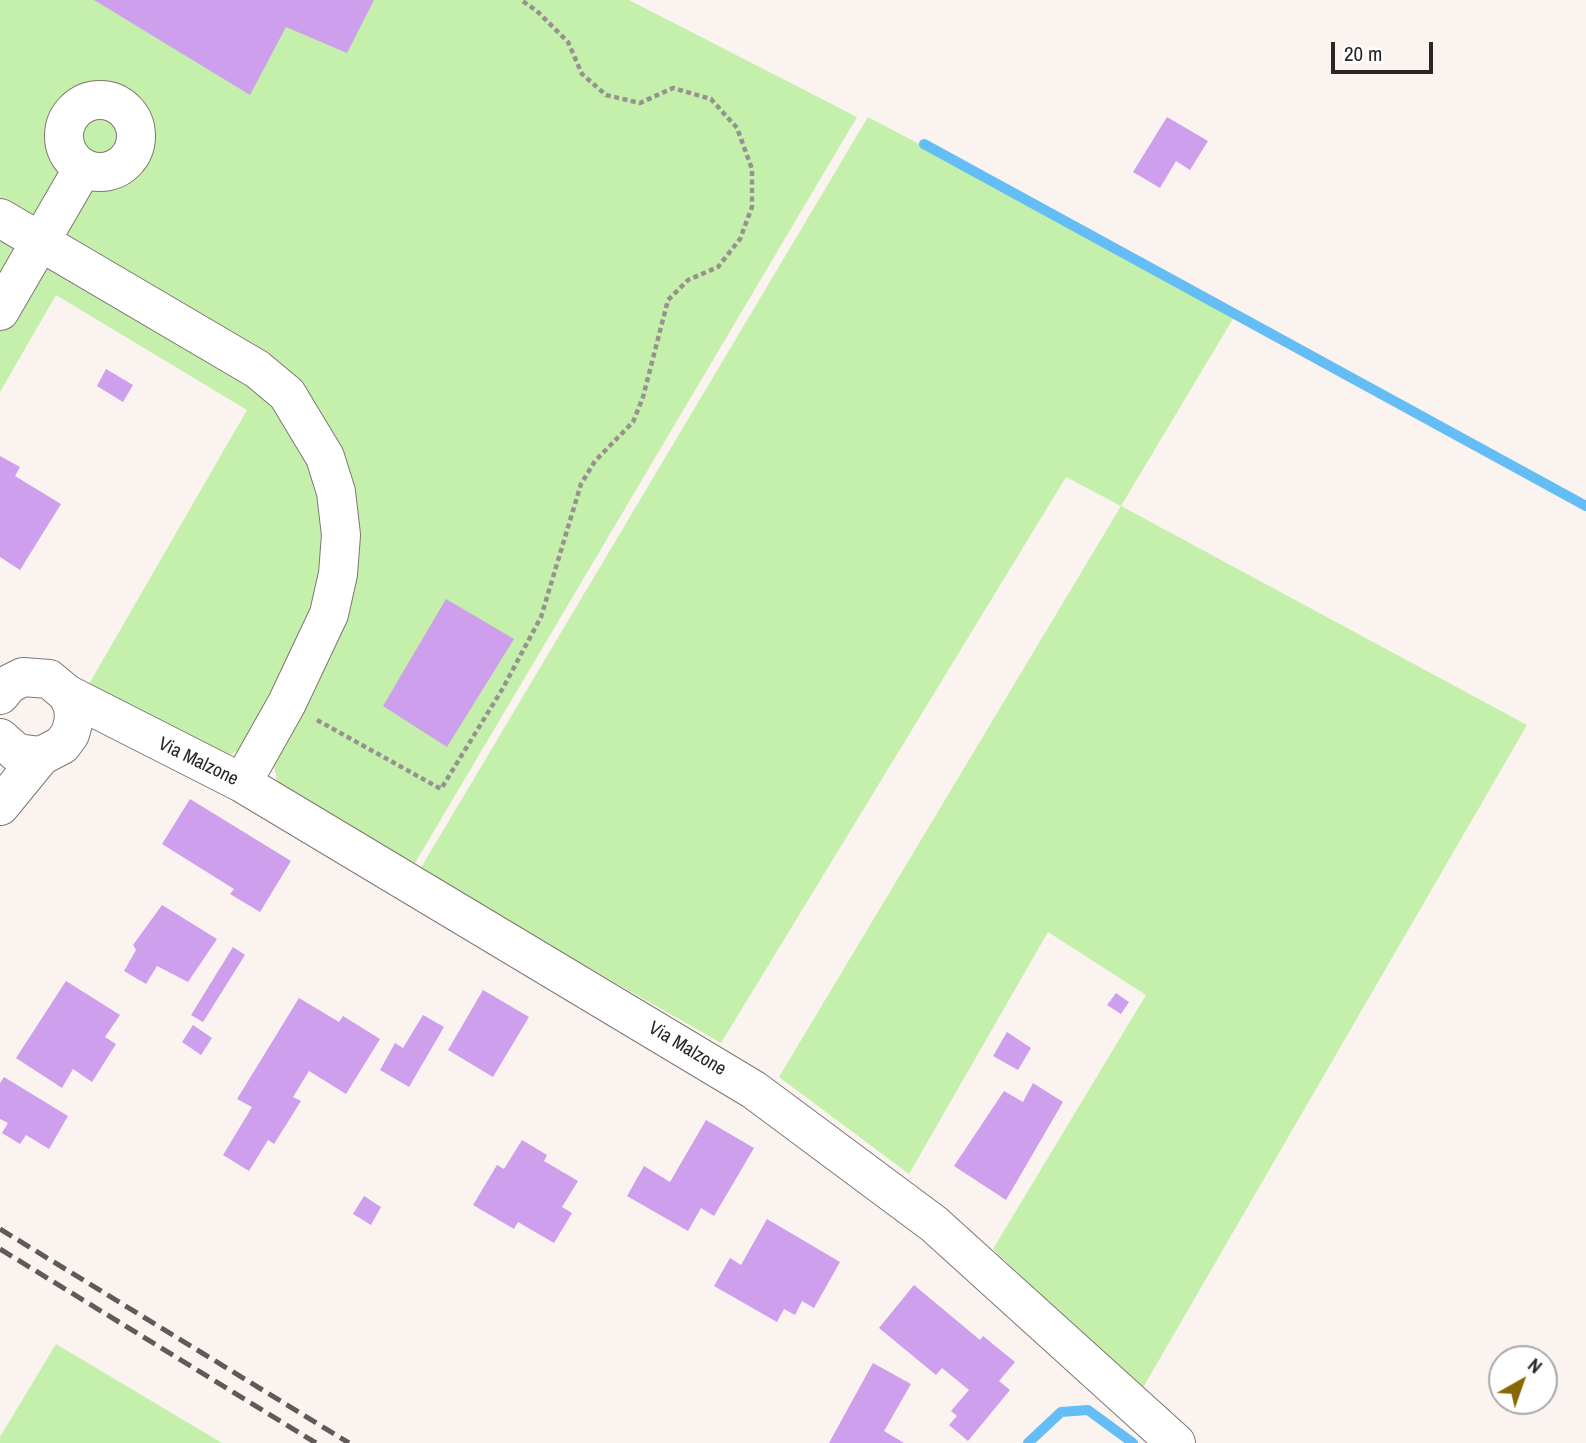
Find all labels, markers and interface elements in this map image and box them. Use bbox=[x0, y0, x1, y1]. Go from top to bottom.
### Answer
scale bar bbox=[1334, 28, 1436, 72]
text: 20 m bbox=[1344, 39, 1382, 68]
street label: Via Malzone bbox=[154, 733, 242, 791]
street label: Via Malzone bbox=[644, 1017, 730, 1081]
north arrow bbox=[1488, 1345, 1558, 1415]
text: N bbox=[1523, 1352, 1548, 1379]

